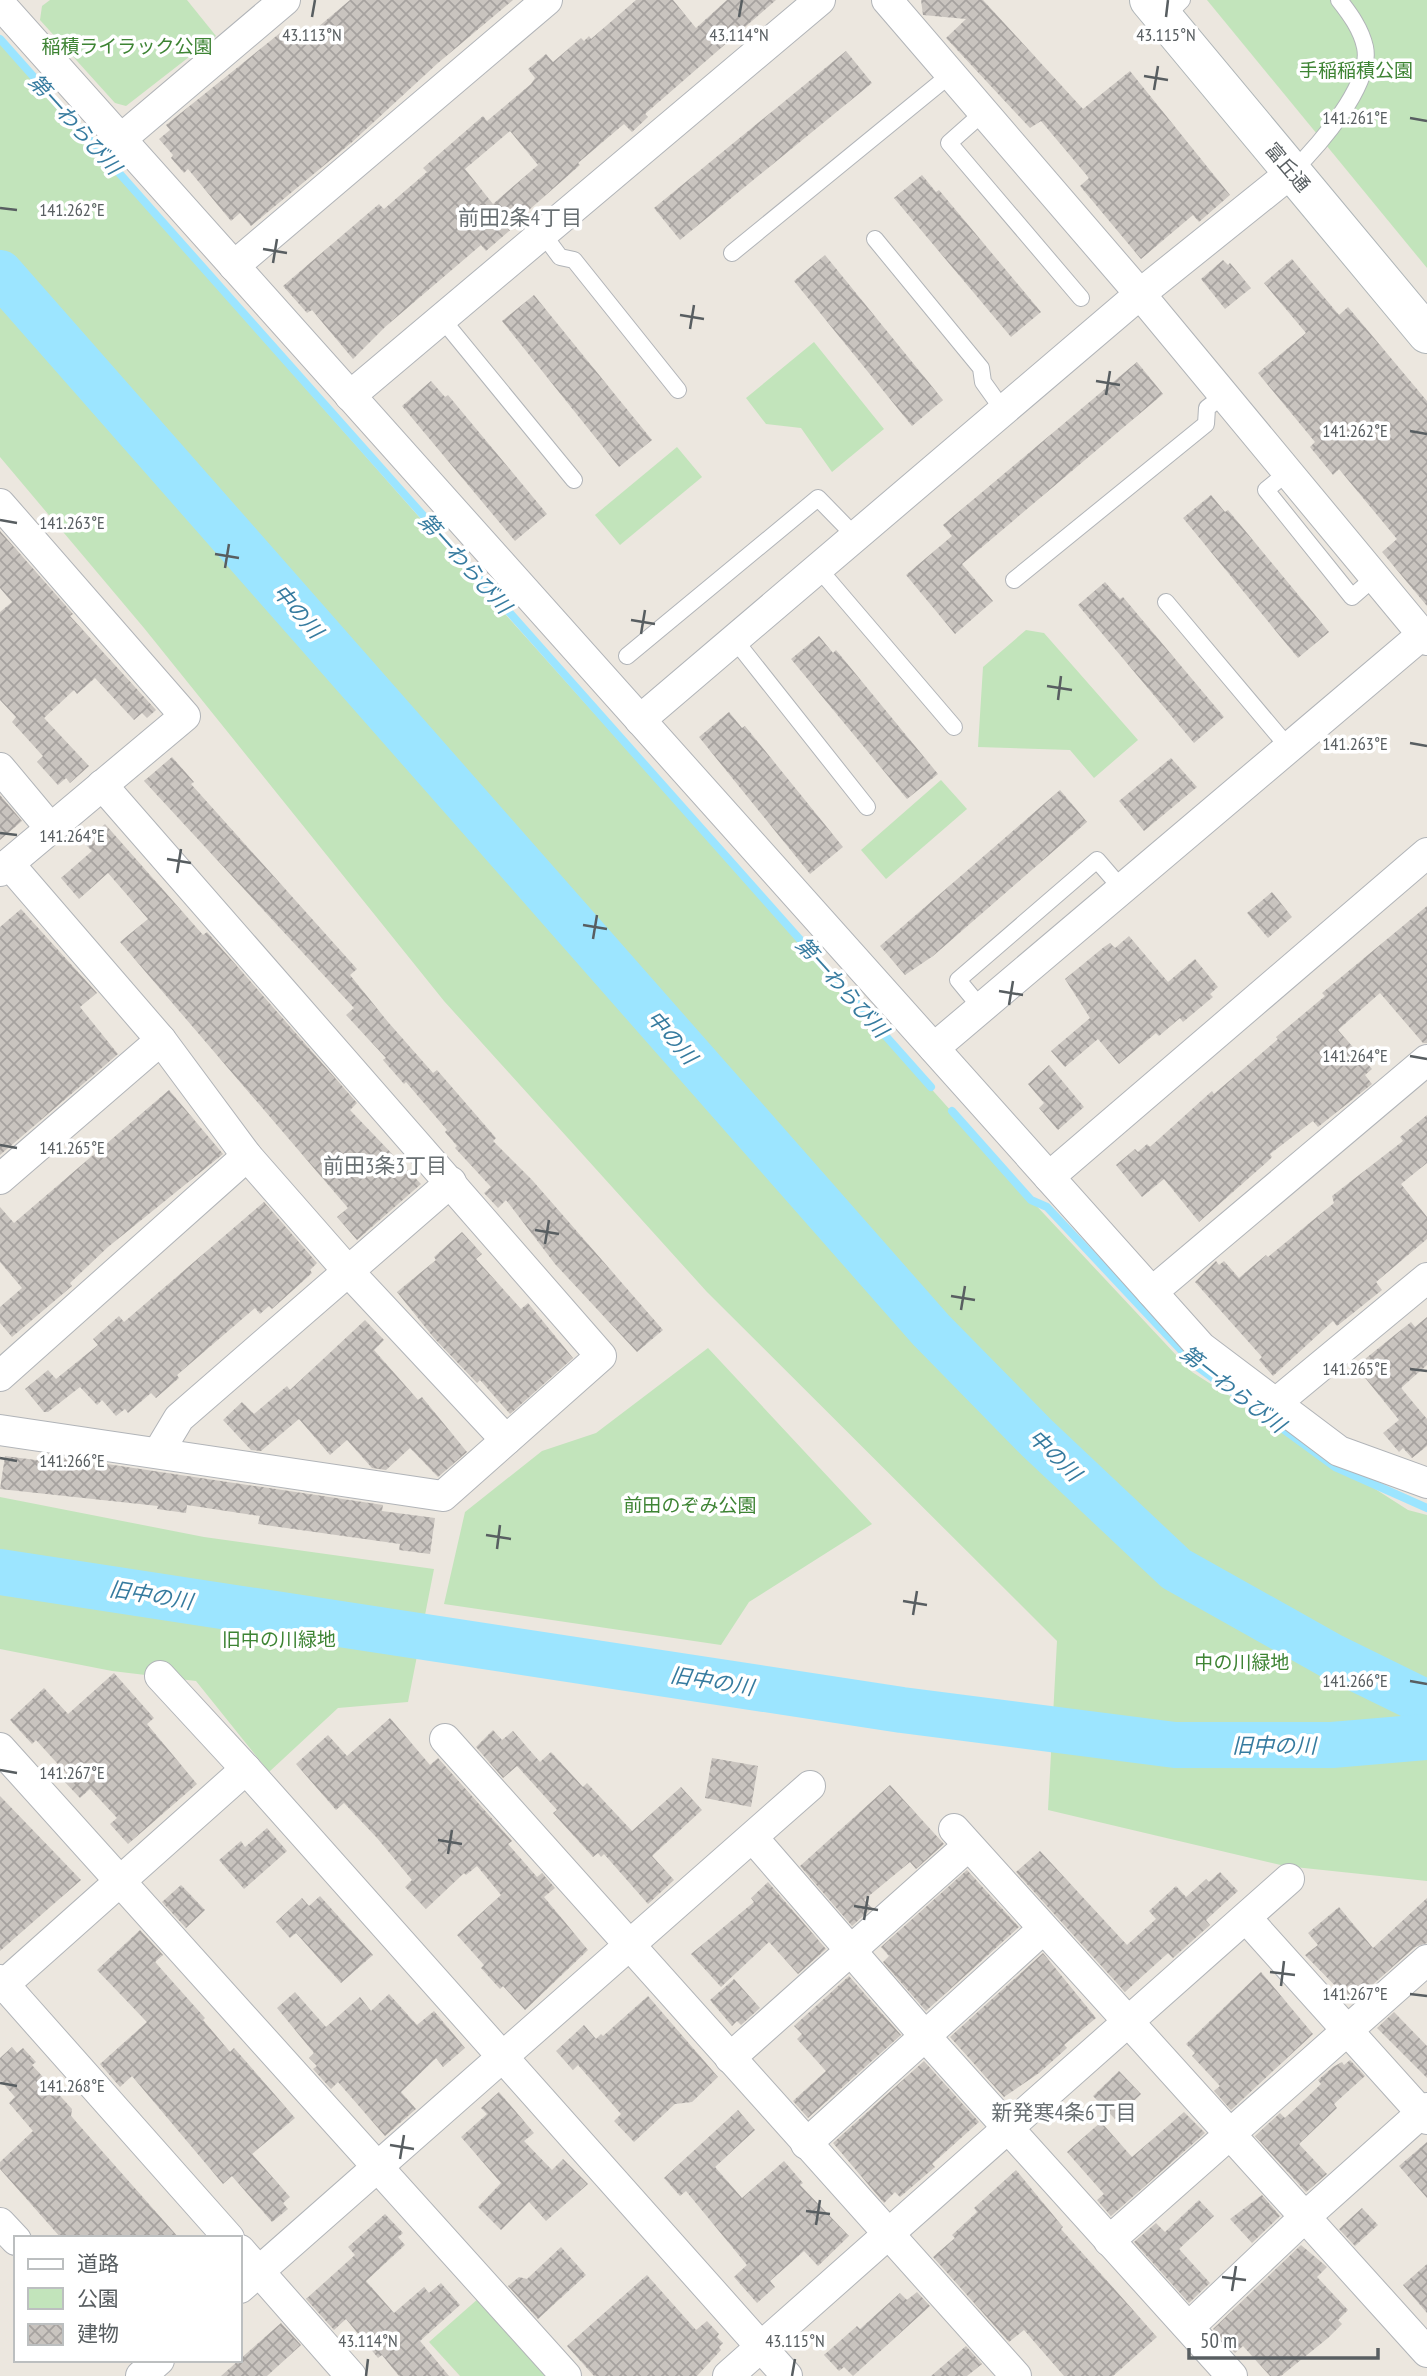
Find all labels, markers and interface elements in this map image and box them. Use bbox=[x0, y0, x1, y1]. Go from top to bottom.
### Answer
text: 43.113°N bbox=[282, 23, 342, 46]
text: 43.114°N bbox=[709, 23, 769, 46]
text: 43.115°N bbox=[1136, 23, 1196, 46]
park label: 稲積ライラック公園 bbox=[41, 34, 213, 58]
park label: 手稲稲積公園 bbox=[1299, 58, 1413, 82]
water label: 第一わらび川 bbox=[23, 68, 129, 181]
text: 141.261°E bbox=[1322, 106, 1388, 129]
street label: 富丘通 bbox=[1260, 137, 1316, 197]
text: 141.262°E bbox=[39, 198, 105, 221]
district label: 前田2条4丁目 bbox=[458, 204, 582, 231]
text: 141.262°E bbox=[1322, 419, 1388, 442]
water label: 第一わらび川 bbox=[413, 507, 519, 620]
text: 141.263°E bbox=[39, 511, 105, 534]
water label: 中の川 bbox=[267, 578, 330, 645]
text: 141.263°E bbox=[1322, 732, 1388, 755]
text: 141.264°E bbox=[39, 824, 105, 847]
water label: 第一わらび川 bbox=[790, 931, 896, 1044]
water label: 中の川 bbox=[641, 1004, 704, 1071]
text: 141.264°E bbox=[1322, 1044, 1388, 1067]
text: 141.265°E bbox=[39, 1136, 105, 1159]
district label: 前田3条3丁目 bbox=[323, 1152, 447, 1179]
water label: 第一わらび川 bbox=[1175, 1340, 1293, 1440]
text: 141.265°E bbox=[1322, 1357, 1388, 1380]
water label: 中の川 bbox=[1023, 1423, 1088, 1488]
text: 141.266°E bbox=[39, 1449, 105, 1472]
park label: 前田のぞみ公園 bbox=[623, 1493, 757, 1517]
water label: 旧中の川 bbox=[107, 1575, 197, 1615]
park label: 旧中の川緑地 bbox=[222, 1627, 336, 1651]
park label: 中の川緑地 bbox=[1194, 1650, 1290, 1674]
water label: 旧中の川 bbox=[668, 1661, 758, 1701]
text: 141.266°E bbox=[1322, 1669, 1388, 1692]
water label: 旧中の川 bbox=[1232, 1732, 1318, 1759]
text: 141.267°E bbox=[39, 1761, 105, 1784]
text: 141.267°E bbox=[1322, 1982, 1388, 2005]
text: 141.268°E bbox=[39, 2074, 105, 2097]
district label: 新発寒4条6丁目 bbox=[992, 2099, 1136, 2126]
legend bbox=[14, 2236, 242, 2362]
text: 道路 bbox=[77, 2250, 119, 2277]
text: 公園 bbox=[77, 2285, 119, 2312]
scale bar bbox=[1189, 2316, 1378, 2360]
text: 建物 bbox=[77, 2320, 119, 2347]
text: 50 m bbox=[1200, 2327, 1237, 2354]
text: 43.114°N bbox=[338, 2329, 398, 2352]
text: 43.115°N bbox=[765, 2329, 825, 2352]

